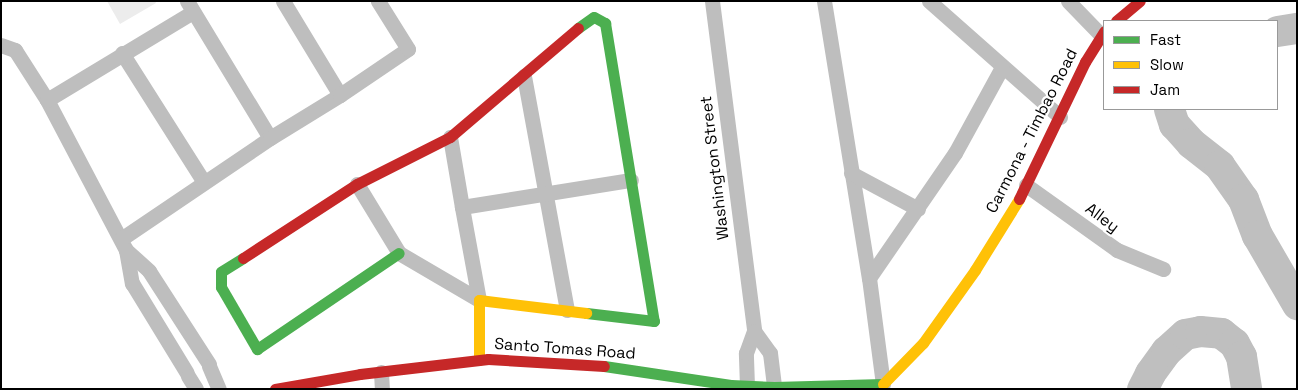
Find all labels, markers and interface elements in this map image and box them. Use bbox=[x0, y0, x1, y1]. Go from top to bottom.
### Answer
legend bbox=[1103, 20, 1278, 110]
text: Fast bbox=[1150, 30, 1181, 49]
street label: Carmona - Timbao Road bbox=[982, 45, 1082, 217]
text: Slow bbox=[1150, 55, 1184, 74]
text: Jam bbox=[1150, 80, 1180, 99]
street label: Washington Street bbox=[697, 95, 733, 241]
street label: Alley bbox=[1081, 199, 1123, 237]
street label: Santo Tomas Road bbox=[493, 334, 637, 364]

